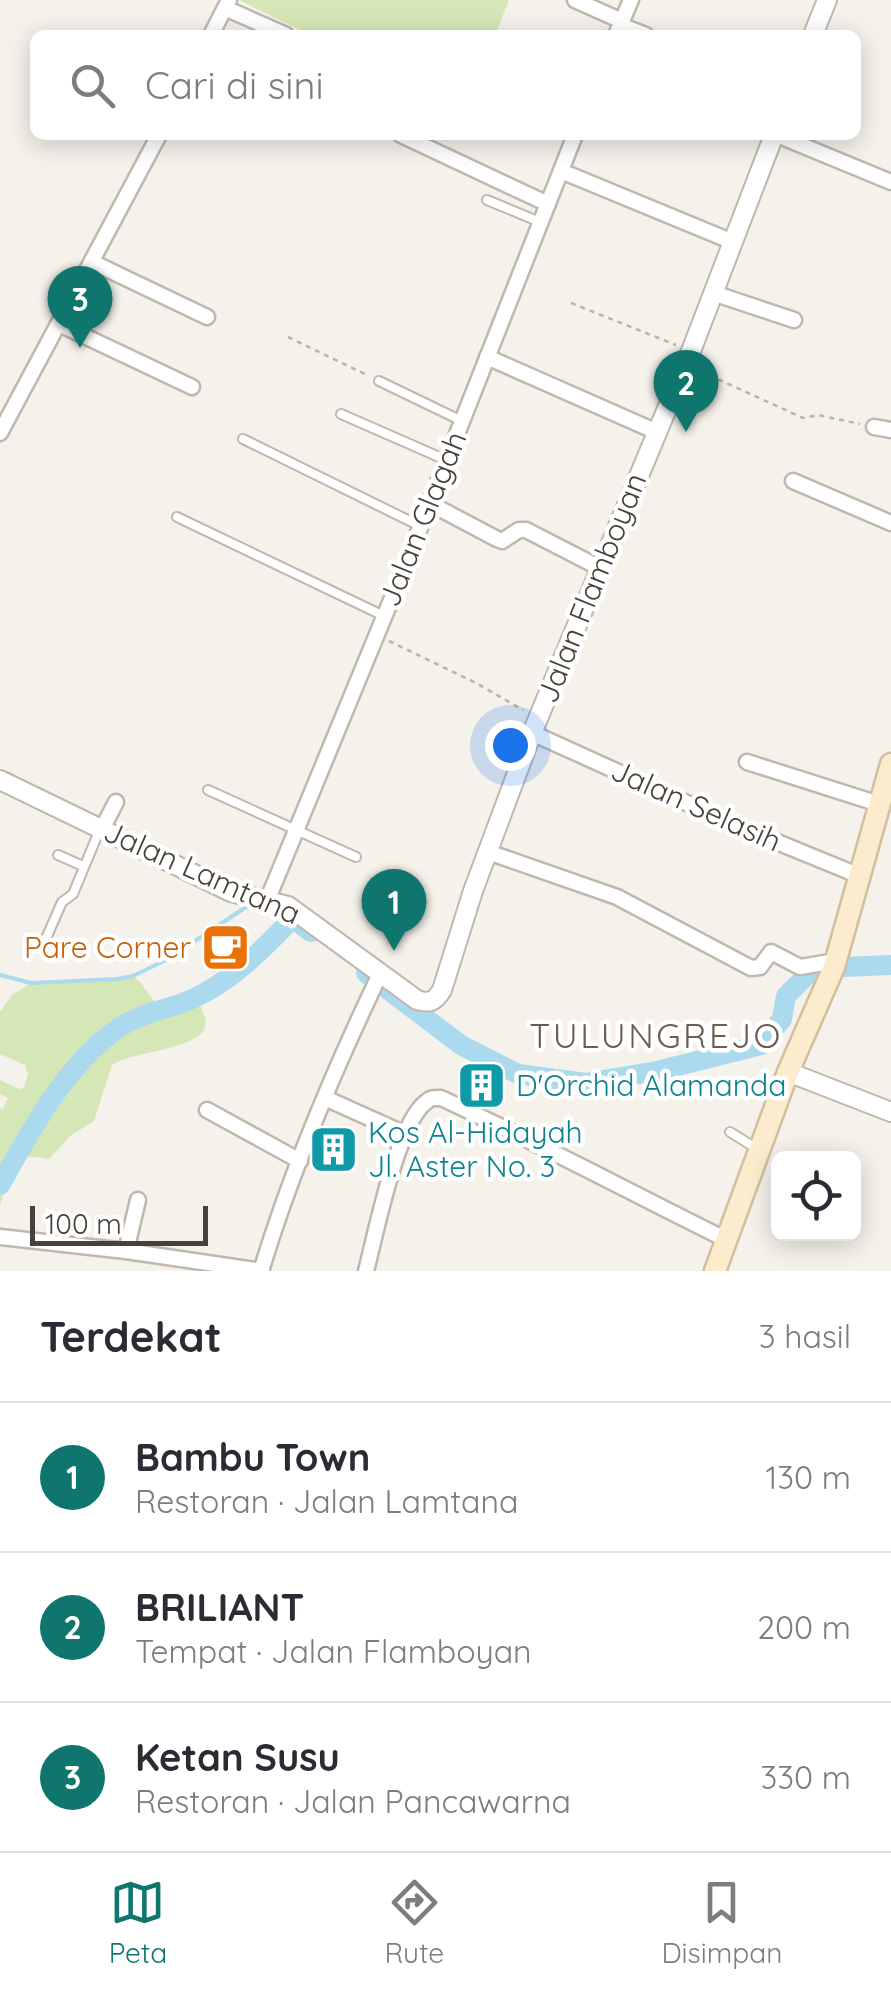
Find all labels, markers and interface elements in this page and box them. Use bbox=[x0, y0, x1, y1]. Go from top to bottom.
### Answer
search box bbox=[30, 30, 861, 140]
icon: search bbox=[65, 58, 120, 113]
text: Cari di sini bbox=[145, 61, 324, 109]
pin: 3 bbox=[48, 266, 112, 348]
pin: 2 bbox=[654, 350, 718, 432]
street label: Jalan Glagah bbox=[370, 425, 474, 612]
street label: Jalan Flamboyan bbox=[528, 467, 654, 708]
your location bbox=[485, 720, 536, 771]
street label: Jalan Selasih bbox=[605, 751, 787, 860]
street label: Jalan Lamtana bbox=[98, 812, 307, 932]
pin: 1 bbox=[362, 868, 426, 951]
cafe icon: Pare Corner bbox=[200, 922, 252, 974]
place label: Pare Corner bbox=[24, 928, 191, 966]
district label: TULUNGREJO bbox=[529, 1013, 783, 1057]
building icon: D'Orchid Alamanda bbox=[455, 1060, 507, 1112]
place label: D'Orchid Alamanda bbox=[516, 1066, 786, 1104]
place label: Kos Al-Hidayah Jl. Aster No. 3 bbox=[368, 1113, 583, 1185]
building icon: Kos Al-Hidayah Jl. Aster No. 3 bbox=[307, 1124, 359, 1176]
map controls bbox=[771, 1151, 861, 1241]
button: locate bbox=[771, 1151, 861, 1241]
scale bar bbox=[30, 1201, 208, 1246]
text: 100 m bbox=[45, 1206, 122, 1241]
text: Terdekat bbox=[40, 1310, 222, 1363]
text: 3 hasil bbox=[759, 1316, 851, 1356]
text: Bambu Town bbox=[135, 1433, 370, 1481]
text: 1 bbox=[66, 1457, 79, 1497]
text: 130 m bbox=[765, 1457, 851, 1497]
text: Restoran · Jalan Lamtana bbox=[135, 1481, 518, 1521]
text: BRILIANT bbox=[135, 1583, 304, 1631]
text: 2 bbox=[63, 1607, 82, 1647]
text: 200 m bbox=[757, 1607, 851, 1647]
text: Tempat · Jalan Flamboyan bbox=[135, 1631, 532, 1671]
text: Ketan Susu bbox=[135, 1733, 340, 1781]
text: 3 bbox=[64, 1757, 81, 1797]
text: 330 m bbox=[761, 1757, 851, 1797]
text: Restoran · Jalan Pancawarna bbox=[135, 1781, 571, 1821]
tab: Peta bbox=[109, 1875, 167, 1970]
tab: Rute bbox=[385, 1875, 444, 1970]
tab: Disimpan bbox=[661, 1875, 782, 1970]

